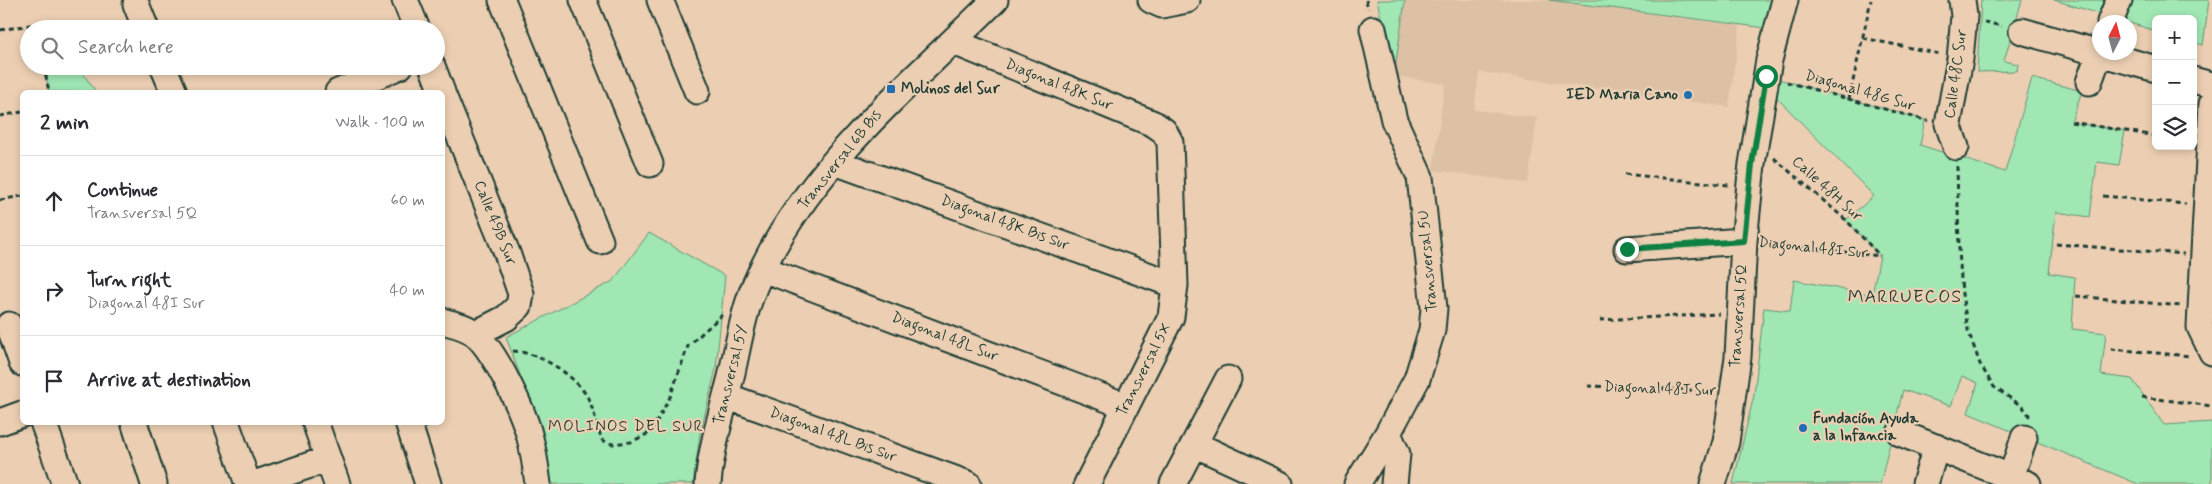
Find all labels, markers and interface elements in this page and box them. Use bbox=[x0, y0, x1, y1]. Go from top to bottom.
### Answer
north arrow bbox=[2092, 15, 2137, 60]
map controls bbox=[2152, 15, 2197, 150]
button: + bbox=[2152, 15, 2197, 60]
search box bbox=[20, 20, 445, 75]
street label: Calle 48C Sur bbox=[1940, 28, 1972, 120]
icon: search bbox=[38, 34, 66, 62]
text: Search here bbox=[78, 35, 174, 60]
street label: Diagonal 48K Sur bbox=[1002, 54, 1116, 117]
button: − bbox=[2152, 60, 2197, 105]
route start bbox=[1755, 65, 1778, 88]
street label: Diagonal 48G Sur bbox=[1802, 66, 1917, 117]
place label: Molinos del Sur bbox=[901, 79, 1001, 99]
marker: Molinos del Sur bbox=[885, 83, 897, 95]
place label: IED Maria Cano bbox=[1566, 85, 1679, 105]
marker: IED Maria Cano bbox=[1682, 89, 1694, 101]
button: layers bbox=[2152, 105, 2197, 150]
street label: Transversal 6B Bis bbox=[794, 106, 887, 214]
text: 2 min bbox=[40, 109, 89, 137]
text: Walk · 100 m bbox=[335, 112, 425, 133]
street label: Calle 48H Sur bbox=[1787, 152, 1867, 226]
text: Continue bbox=[87, 178, 158, 203]
street label: Calle 49B Sur bbox=[469, 178, 521, 268]
icon: ahead bbox=[40, 187, 68, 215]
text: 60 m bbox=[391, 190, 425, 211]
street label: Diagonal 48K Bis Sur bbox=[938, 190, 1073, 257]
text: Transversal 5Q bbox=[87, 203, 197, 224]
street label: Transversal 5U bbox=[1414, 209, 1442, 313]
street label: Diagonal 48I Sur bbox=[1757, 232, 1870, 265]
route end bbox=[1616, 238, 1639, 261]
street label: Transversal 5Q bbox=[1725, 264, 1753, 368]
text: Turn right bbox=[87, 268, 171, 293]
icon: right bbox=[40, 277, 68, 305]
text: 40 m bbox=[389, 280, 425, 301]
district label: MARRUECOS bbox=[1848, 285, 1962, 309]
text: Diagonal 48I Sur bbox=[87, 293, 204, 314]
street label: Diagonal 48L Sur bbox=[888, 307, 1001, 368]
street label: Transversal 5X bbox=[1112, 320, 1176, 420]
street label: Transversal 5Y bbox=[709, 323, 753, 427]
icon: arrive bbox=[40, 367, 68, 395]
text: Arrive at destination bbox=[87, 368, 251, 393]
street label: Diagonal 48J Sur bbox=[1603, 377, 1717, 402]
street label: Diagonal 48L Bis Sur bbox=[766, 403, 900, 468]
place label: Fundación Ayuda a la Infancia bbox=[1813, 409, 1919, 446]
district label: MOLINOS DEL SUR bbox=[548, 416, 704, 437]
marker: Fundación Ayuda a la Infancia bbox=[1797, 422, 1809, 434]

